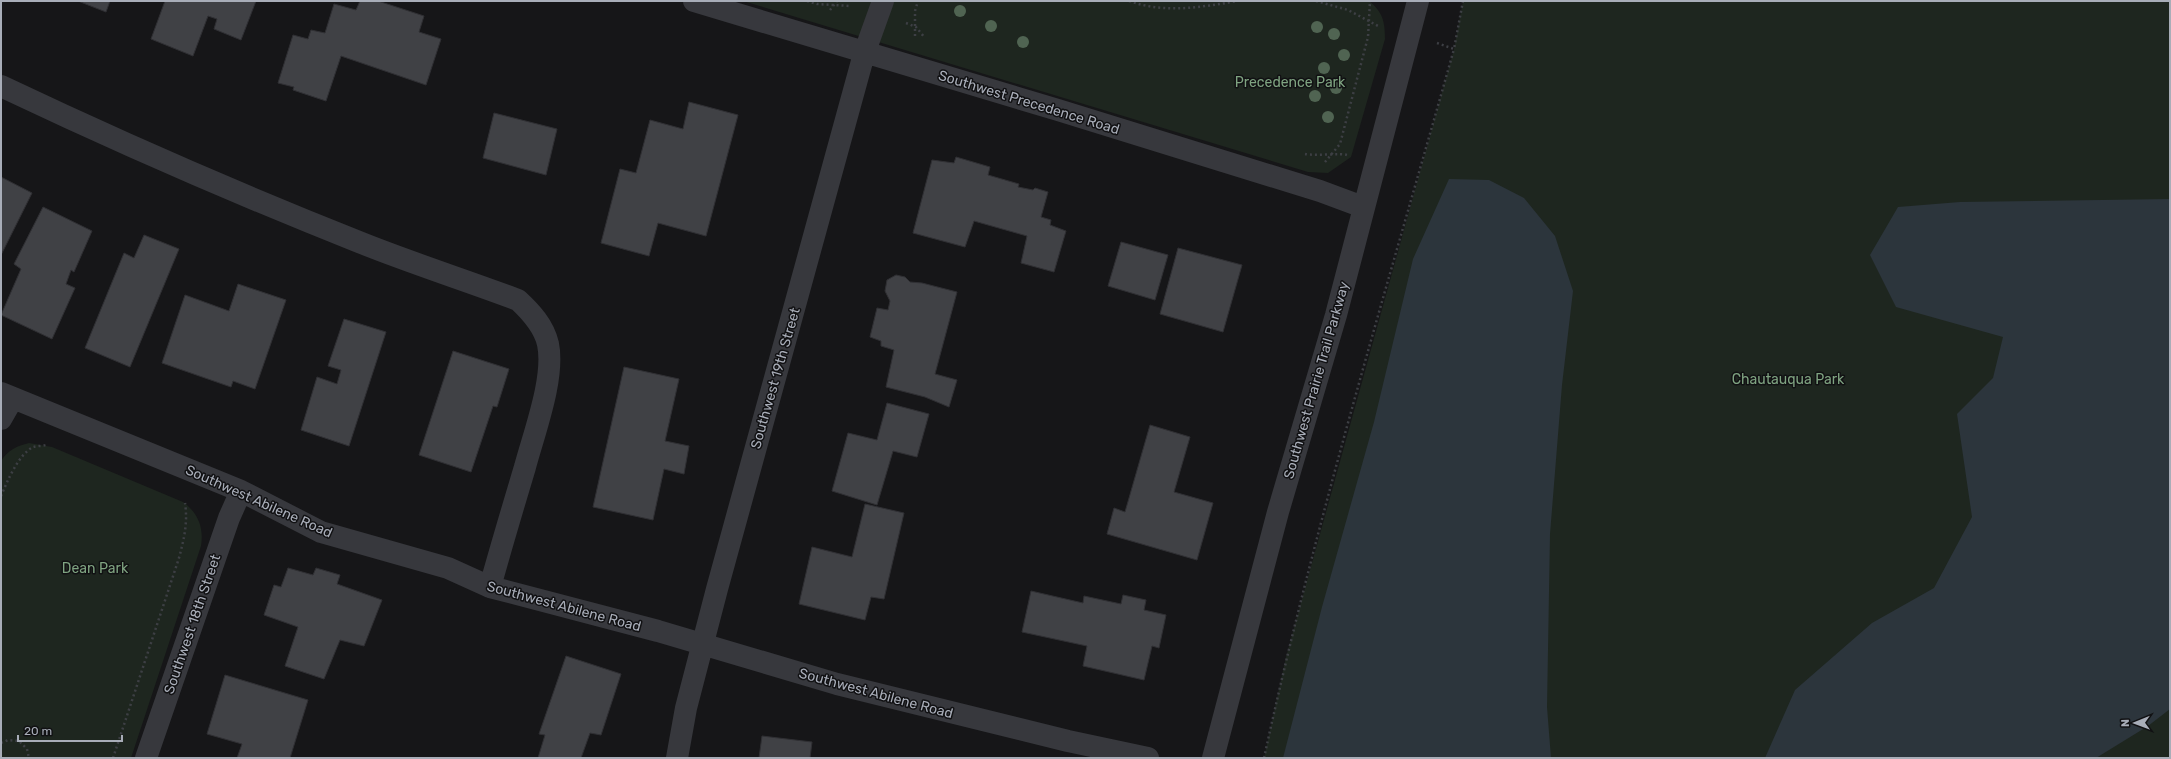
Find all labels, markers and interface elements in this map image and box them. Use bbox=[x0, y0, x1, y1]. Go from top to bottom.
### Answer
street label: Southwest Precedence Road bbox=[936, 67, 1121, 138]
park label: Precedence Park bbox=[1235, 74, 1346, 91]
street label: Southwest Prairie Trail Parkway bbox=[1280, 279, 1353, 481]
street label: Southwest 19th Street bbox=[747, 305, 804, 451]
park label: Chautauqua Park bbox=[1732, 371, 1845, 388]
street label: Southwest Abilene Road bbox=[183, 461, 335, 542]
street label: Southwest 18th Street bbox=[161, 552, 225, 696]
park label: Dean Park bbox=[62, 560, 129, 577]
street label: Southwest Abilene Road bbox=[485, 578, 643, 635]
street label: Southwest Abilene Road bbox=[797, 665, 955, 722]
north arrow bbox=[2115, 703, 2155, 743]
scale bar bbox=[18, 717, 122, 743]
text: N bbox=[2119, 719, 2132, 727]
text: 20 m bbox=[24, 724, 52, 738]

